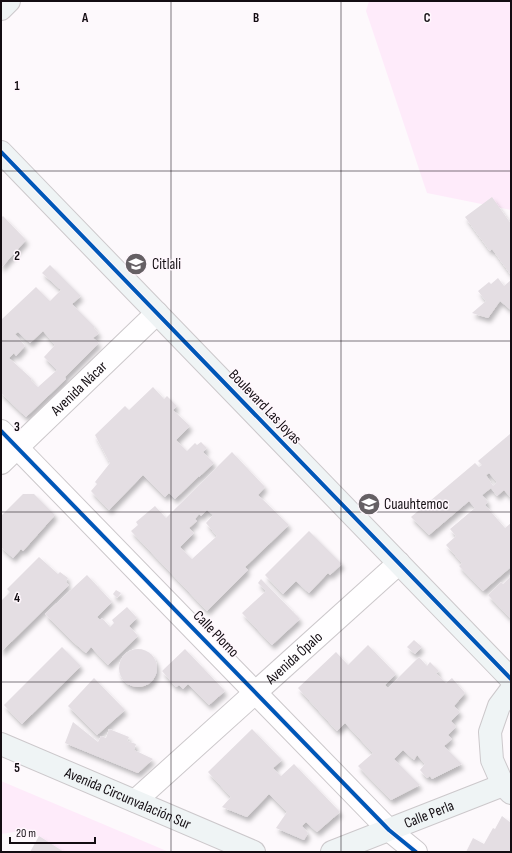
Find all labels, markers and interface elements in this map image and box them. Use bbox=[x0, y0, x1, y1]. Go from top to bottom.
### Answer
text: A bbox=[81, 10, 89, 26]
text: B bbox=[253, 10, 259, 26]
text: C bbox=[424, 10, 431, 26]
text: 1 bbox=[14, 78, 20, 94]
text: 2 bbox=[14, 248, 20, 264]
school or university icon: Citlali bbox=[123, 251, 149, 277]
place label: Citlali bbox=[152, 255, 181, 274]
street label: Avenida Nácar bbox=[46, 356, 112, 420]
street label: Boulevard Las Joyas bbox=[224, 366, 306, 448]
text: 3 bbox=[14, 419, 20, 435]
school or university icon: Cuauhtemoc bbox=[356, 491, 382, 517]
place label: Cuauhtemoc bbox=[384, 495, 448, 514]
text: 4 bbox=[14, 590, 20, 606]
street label: Calle Plomo bbox=[189, 607, 243, 661]
street label: Avenida Ópalo bbox=[261, 627, 326, 689]
text: 5 bbox=[14, 760, 20, 776]
street label: Avenida Circunvalación Sur bbox=[61, 762, 194, 834]
street label: Calle Perla bbox=[401, 796, 457, 832]
scale bar bbox=[10, 819, 95, 845]
text: 20 m bbox=[16, 826, 36, 841]

